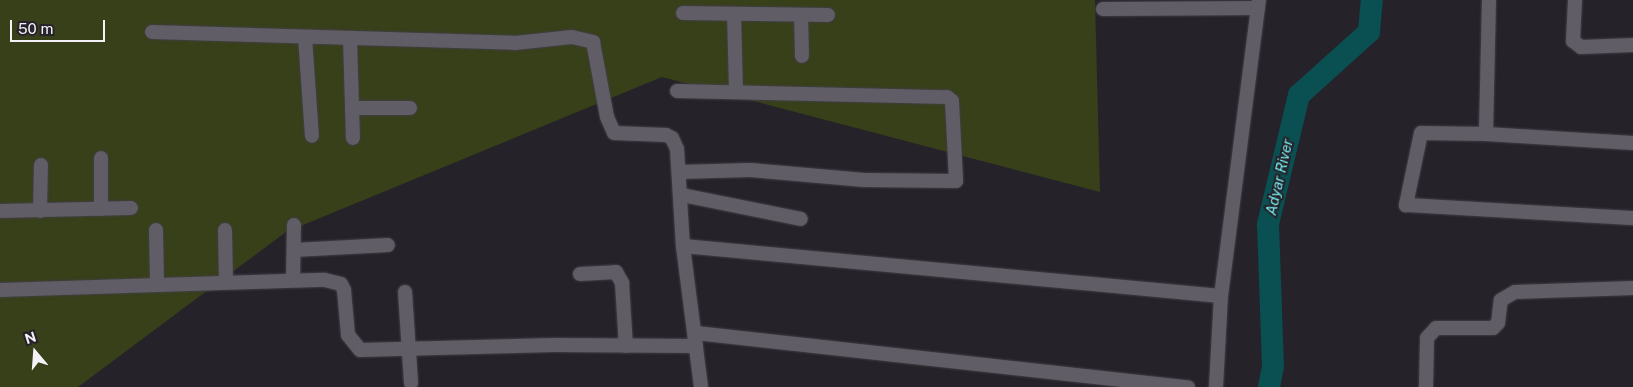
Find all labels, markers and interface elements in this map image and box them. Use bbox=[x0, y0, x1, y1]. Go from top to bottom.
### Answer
scale bar bbox=[12, 10, 108, 42]
text: 50 m bbox=[18, 20, 53, 37]
water label: Adyar River bbox=[1261, 137, 1297, 217]
north arrow bbox=[10, 327, 60, 377]
text: N bbox=[23, 328, 38, 347]

